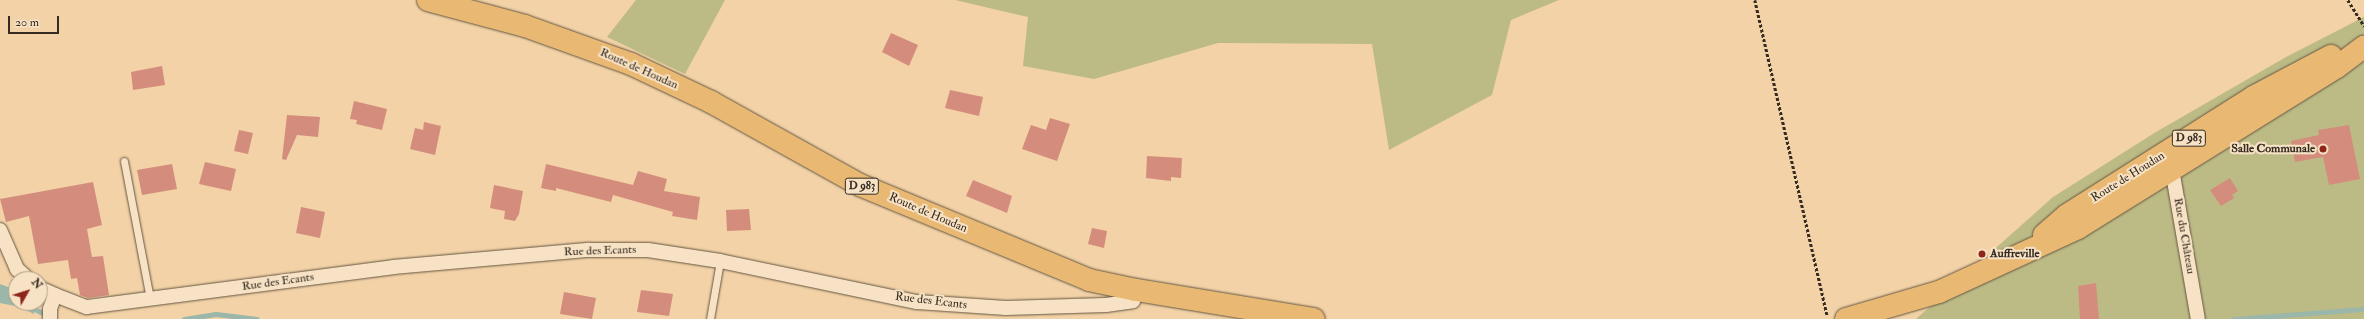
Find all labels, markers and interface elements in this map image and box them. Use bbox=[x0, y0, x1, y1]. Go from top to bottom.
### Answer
scale bar bbox=[10, 8, 61, 34]
text: 20 m bbox=[15, 15, 39, 30]
street label: Route de Houdan bbox=[598, 45, 680, 93]
road number: D 983 bbox=[2171, 129, 2207, 147]
place label: Salle Communale bbox=[2231, 142, 2315, 156]
marker: Salle Communale bbox=[2318, 144, 2328, 154]
street label: Route de Houdan bbox=[2089, 149, 2167, 205]
road number: D 983 bbox=[844, 177, 880, 195]
street label: Route de Houdan bbox=[887, 190, 969, 236]
street label: Rue du Château bbox=[2170, 197, 2198, 275]
street label: Rue des Ecants bbox=[564, 243, 636, 259]
place label: Auffreville bbox=[1990, 247, 2040, 261]
marker: Auffreville bbox=[1977, 249, 1987, 259]
street label: Rue des Ecants bbox=[241, 270, 315, 294]
north arrow bbox=[8, 271, 48, 311]
text: N bbox=[29, 276, 45, 292]
street label: Rue des Ecants bbox=[894, 289, 968, 313]

